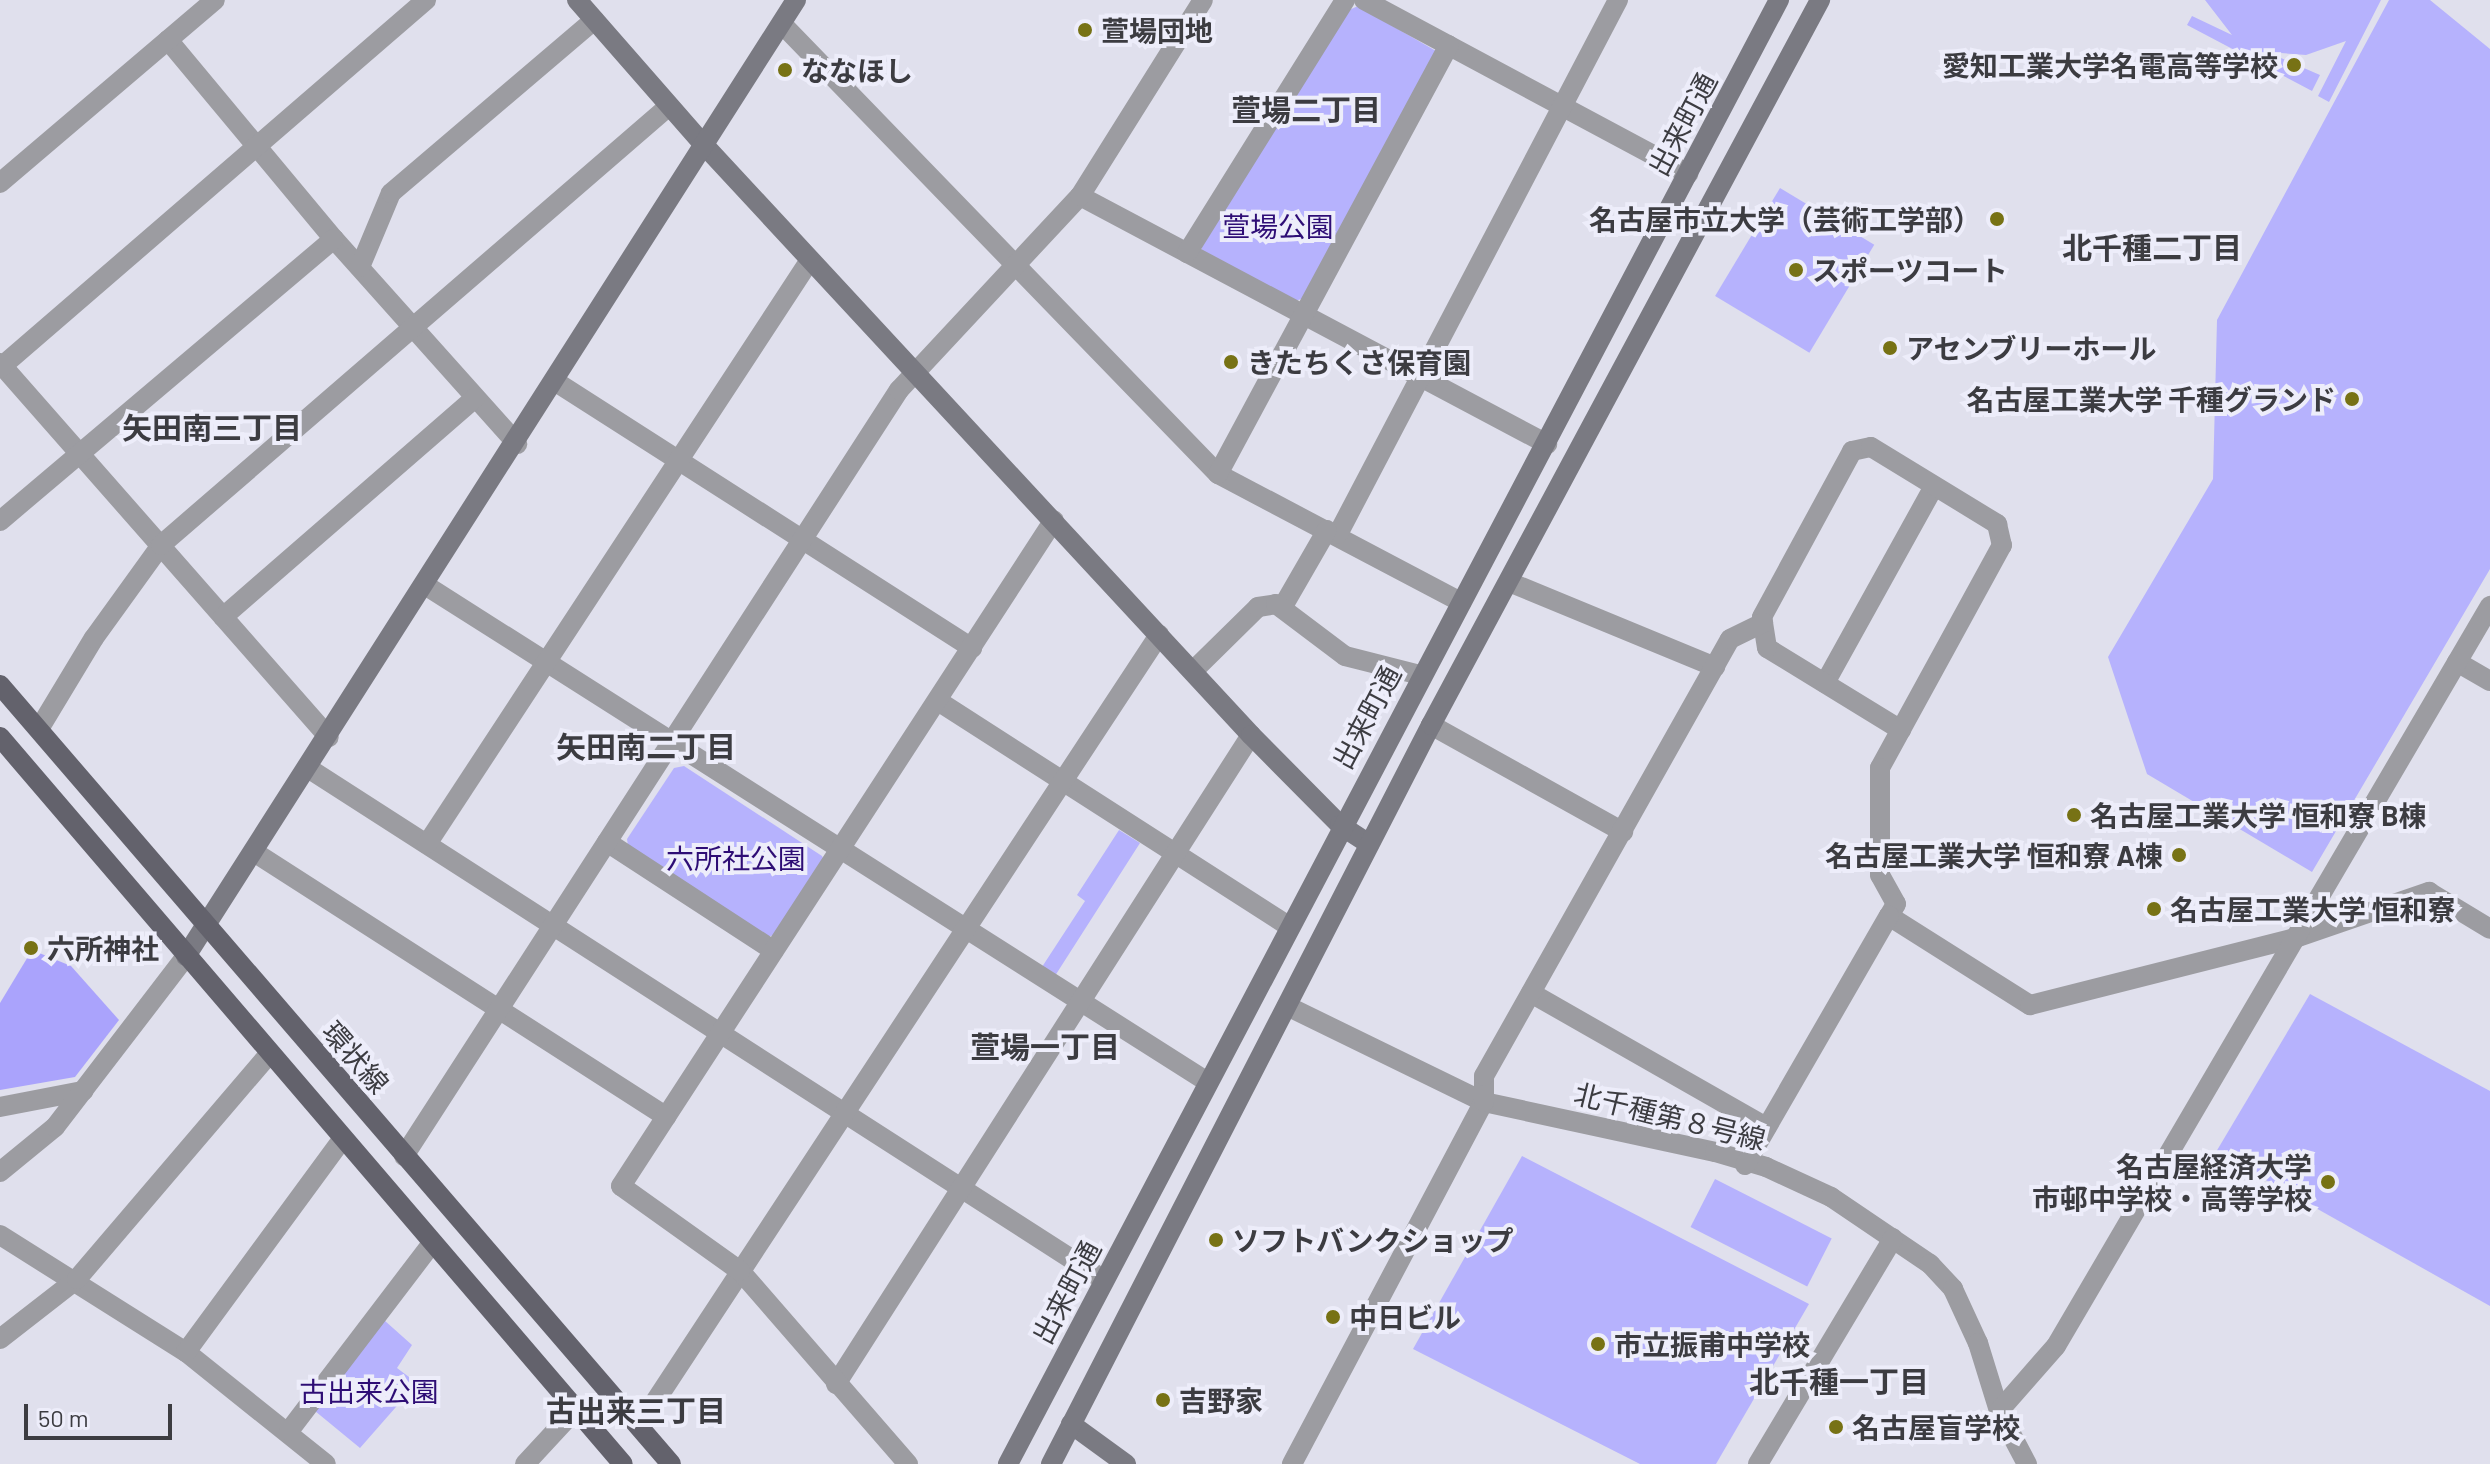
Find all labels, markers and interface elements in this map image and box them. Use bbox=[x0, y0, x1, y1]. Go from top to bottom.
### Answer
place label: 萱場団地 bbox=[1101, 13, 1213, 47]
marker: 萱場団地 bbox=[1076, 21, 1094, 39]
place label: 愛知工業大学名電高等学校 bbox=[1942, 48, 2278, 82]
place label: ななほし bbox=[801, 53, 913, 87]
marker: 愛知工業大学名電高等学校 bbox=[2285, 56, 2303, 74]
marker: ななほし bbox=[776, 61, 794, 79]
street label: 出来町通 bbox=[1641, 67, 1723, 181]
district label: 萱場二丁目 bbox=[1231, 91, 1381, 127]
place label: 名古屋市立大学（芸術工学部） bbox=[1589, 202, 1981, 236]
park label: 萱場公園 bbox=[1222, 209, 1334, 243]
marker: 名古屋市立大学（芸術工学部） bbox=[1988, 210, 2006, 228]
district label: 北千種二丁目 bbox=[2062, 229, 2242, 265]
place label: スポーツコート bbox=[1812, 253, 2008, 287]
marker: スポーツコート bbox=[1787, 261, 1805, 279]
place label: アセンブリーホール bbox=[1906, 331, 2158, 365]
marker: アセンブリーホール bbox=[1881, 339, 1899, 357]
place label: きたちくさ保育園 bbox=[1247, 345, 1471, 379]
marker: きたちくさ保育園 bbox=[1222, 353, 1240, 371]
place label: 名古屋工業大学 千種グランド bbox=[1966, 382, 2336, 416]
marker: 名古屋工業大学 千種グランド bbox=[2343, 390, 2361, 408]
district label: 矢田南三丁目 bbox=[122, 409, 302, 445]
street label: 出来町通 bbox=[1325, 660, 1407, 774]
district label: 矢田南二丁目 bbox=[556, 728, 736, 764]
place label: 名古屋工業大学 恒和寮 B棟 bbox=[2090, 798, 2427, 832]
marker: 名古屋工業大学 恒和寮 B棟 bbox=[2065, 806, 2083, 824]
place label: 名古屋工業大学 恒和寮 A棟 bbox=[1825, 838, 2163, 872]
park label: 六所社公園 bbox=[666, 841, 806, 875]
marker: 名古屋工業大学 恒和寮 A棟 bbox=[2170, 846, 2188, 864]
place label: 名古屋工業大学 恒和寮 bbox=[2170, 892, 2456, 926]
marker: 名古屋工業大学 恒和寮 bbox=[2145, 900, 2163, 918]
place label: 六所神社 bbox=[47, 931, 159, 965]
marker: 六所神社 bbox=[22, 939, 40, 957]
street label: 環状線 bbox=[316, 1014, 396, 1100]
district label: 萱場一丁目 bbox=[970, 1028, 1120, 1064]
street label: 北千種第８号線 bbox=[1571, 1076, 1769, 1156]
place label: 名古屋経済大学 市邨中学校・高等学校 bbox=[2032, 1149, 2312, 1215]
marker: 名古屋経済大学 市邨中学校・高等学校 bbox=[2319, 1173, 2337, 1191]
place label: ソフトバンクショップ bbox=[1232, 1223, 1512, 1257]
marker: ソフトバンクショップ bbox=[1207, 1231, 1225, 1249]
street label: 出来町通 bbox=[1025, 1235, 1107, 1349]
place label: 中日ビル bbox=[1349, 1300, 1461, 1334]
marker: 中日ビル bbox=[1324, 1308, 1342, 1326]
place label: 市立振甫中学校 bbox=[1614, 1327, 1810, 1361]
marker: 市立振甫中学校 bbox=[1589, 1335, 1607, 1353]
district label: 北千種一丁目 bbox=[1749, 1363, 1929, 1399]
park label: 古出来公園 bbox=[299, 1374, 439, 1408]
place label: 吉野家 bbox=[1179, 1383, 1263, 1417]
scale bar bbox=[28, 1388, 176, 1438]
marker: 吉野家 bbox=[1154, 1391, 1172, 1409]
district label: 古出来三丁目 bbox=[546, 1392, 726, 1428]
text: 50 m bbox=[38, 1403, 89, 1432]
place label: 名古屋盲学校 bbox=[1852, 1410, 2020, 1444]
marker: 名古屋盲学校 bbox=[1827, 1418, 1845, 1436]

